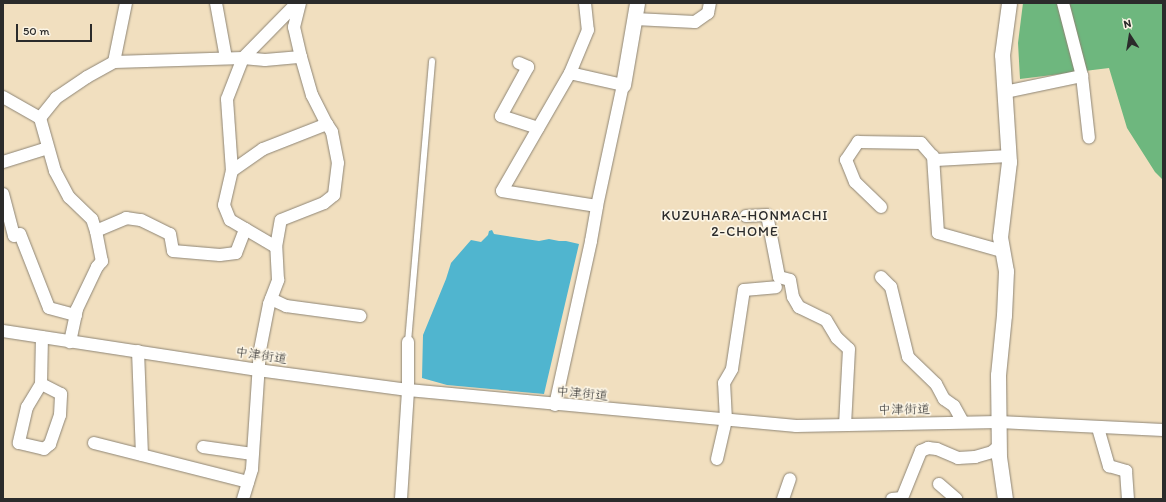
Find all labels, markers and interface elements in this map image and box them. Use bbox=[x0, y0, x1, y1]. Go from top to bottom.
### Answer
scale bar bbox=[18, 16, 94, 42]
north arrow bbox=[1110, 16, 1150, 56]
text: N bbox=[1122, 17, 1132, 31]
text: 50 m bbox=[23, 24, 49, 38]
district label: KUZUHARA-HONMACHI 2-CHOME bbox=[661, 208, 829, 240]
street label: 中津街道 bbox=[234, 345, 288, 367]
street label: 中津街道 bbox=[555, 384, 609, 404]
street label: 中津街道 bbox=[878, 402, 930, 418]

